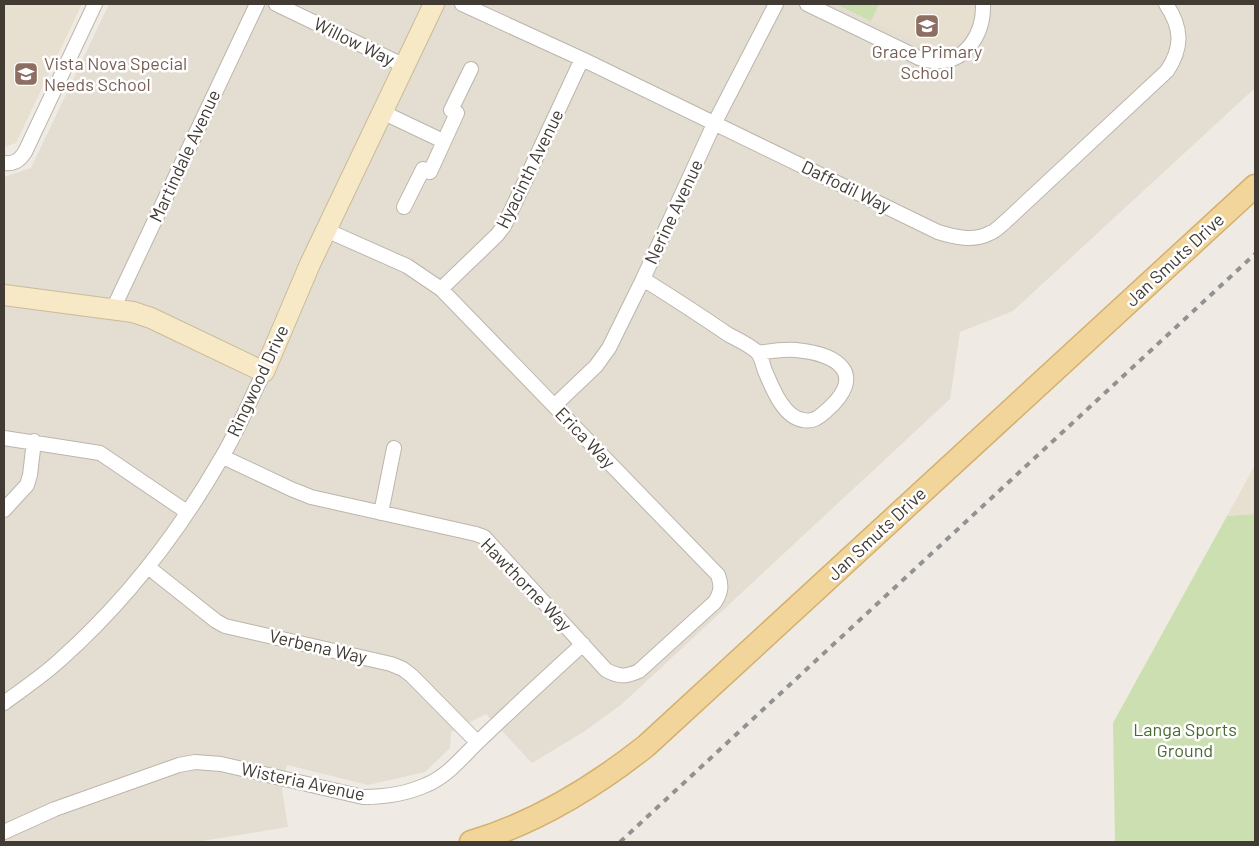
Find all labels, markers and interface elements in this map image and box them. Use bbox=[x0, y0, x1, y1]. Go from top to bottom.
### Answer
street label: Willow Way bbox=[311, 12, 398, 70]
school or university icon: Grace Primary School bbox=[914, 13, 940, 39]
place label: Grace Primary School bbox=[872, 40, 982, 83]
place label: Vista Nova Special Needs School bbox=[44, 52, 187, 95]
school or university icon: Vista Nova Special Needs School bbox=[13, 61, 39, 87]
street label: Martindale Avenue bbox=[144, 86, 224, 225]
street label: Hyacinth Avenue bbox=[491, 105, 567, 232]
street label: Daffodil Way bbox=[798, 155, 895, 217]
street label: Nerine Avenue bbox=[639, 156, 707, 267]
street label: Jan Smuts Drive bbox=[1120, 208, 1228, 311]
street label: Ringwood Drive bbox=[222, 321, 293, 440]
street label: Erica Way bbox=[551, 402, 620, 472]
street label: Jan Smuts Drive bbox=[822, 482, 930, 585]
street label: Hawthorne Way bbox=[477, 533, 577, 636]
street label: Verbena Way bbox=[267, 624, 369, 668]
park label: Langa Sports Ground bbox=[1133, 718, 1237, 761]
street label: Wisteria Avenue bbox=[239, 757, 367, 805]

